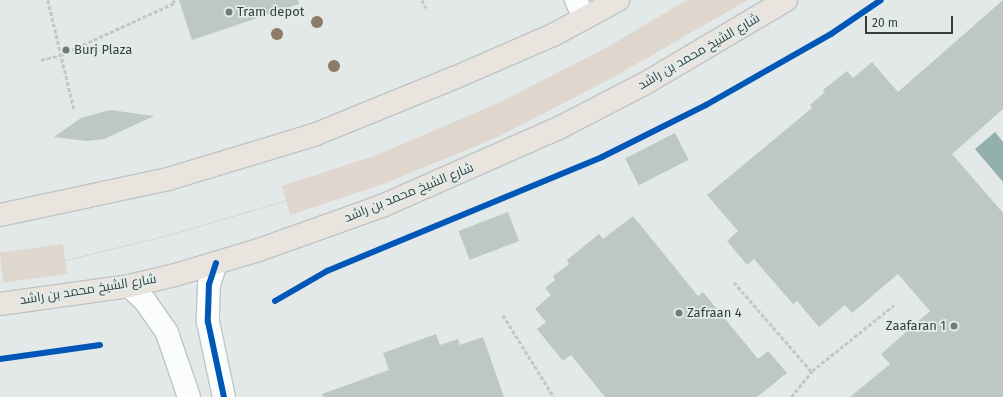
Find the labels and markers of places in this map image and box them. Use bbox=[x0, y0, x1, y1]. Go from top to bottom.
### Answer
place label: Tram depot bbox=[237, 4, 304, 20]
marker: Tram depot bbox=[224, 7, 234, 17]
place label: Burj Plaza bbox=[74, 42, 132, 58]
marker: Burj Plaza bbox=[61, 45, 71, 55]
place label: Zafraan 4 bbox=[687, 305, 742, 321]
marker: Zafraan 4 bbox=[674, 308, 684, 318]
place label: Zaafaran 1 bbox=[886, 318, 946, 334]
marker: Zaafaran 1 bbox=[949, 321, 959, 331]

